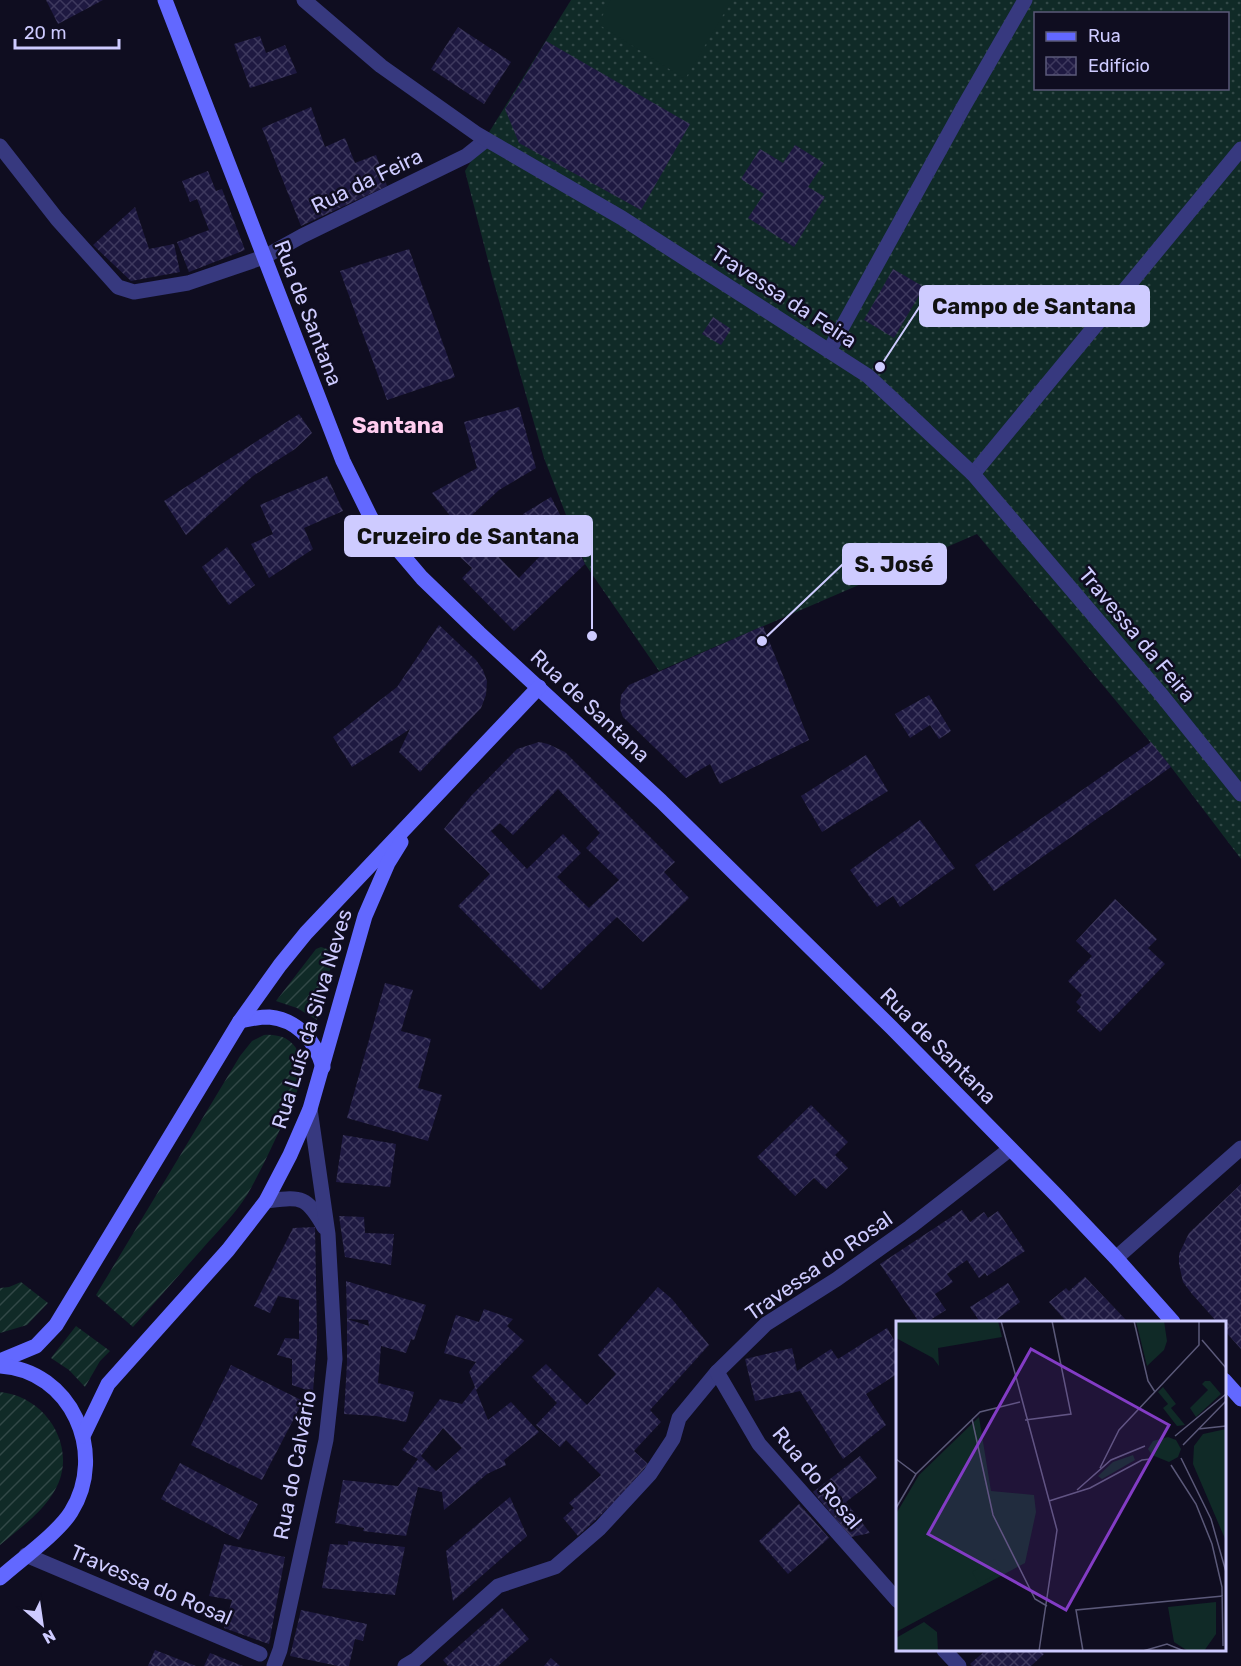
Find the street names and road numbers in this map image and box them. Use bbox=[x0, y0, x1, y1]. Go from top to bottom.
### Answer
street label: Rua da Feira bbox=[307, 143, 426, 218]
street label: Rua de Santana bbox=[269, 237, 348, 389]
street label: Travessa da Feira bbox=[707, 240, 862, 353]
street label: Travessa da Feira bbox=[1074, 562, 1201, 707]
street label: Rua de Santana bbox=[526, 644, 655, 767]
street label: Rua Luís da Silva Neves bbox=[266, 906, 357, 1132]
street label: Rua de Santana bbox=[875, 982, 1002, 1109]
street label: Travessa do Rosal bbox=[740, 1206, 897, 1326]
street label: Rua do Calvário bbox=[268, 1388, 321, 1542]
street label: Rua do Rosal bbox=[767, 1421, 867, 1534]
street label: Travessa do Rosal bbox=[66, 1539, 236, 1630]

